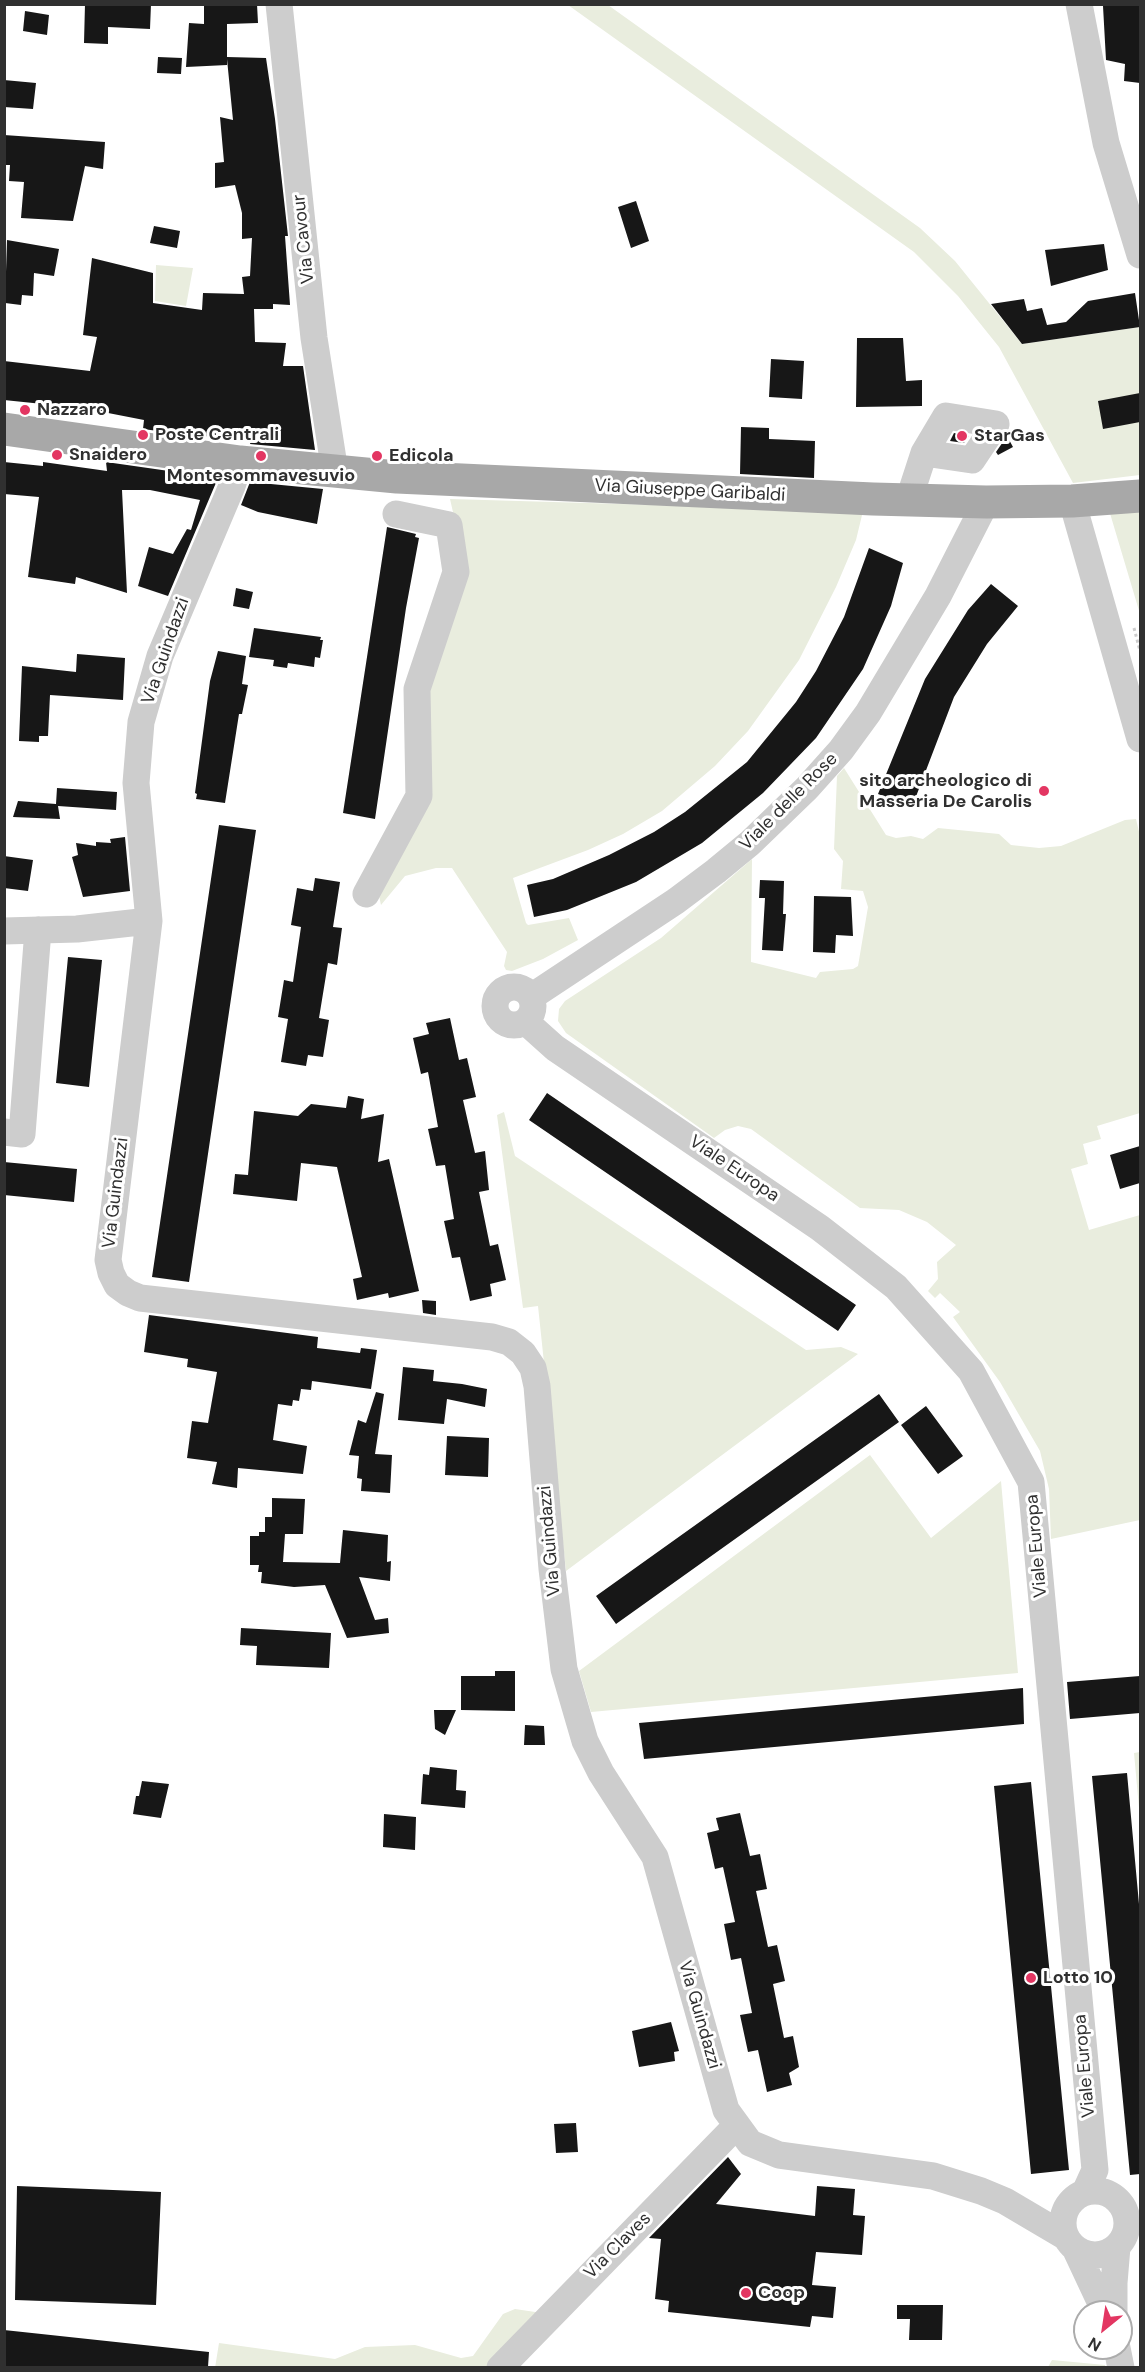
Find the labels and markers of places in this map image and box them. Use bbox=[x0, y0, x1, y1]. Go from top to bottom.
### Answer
place label: Nazzaro bbox=[37, 399, 107, 421]
marker: Nazzaro bbox=[18, 403, 32, 417]
place label: Poste Centrali bbox=[155, 424, 279, 446]
place label: StarGas bbox=[974, 425, 1045, 447]
marker: Poste Centrali bbox=[136, 428, 150, 442]
marker: StarGas bbox=[955, 429, 969, 443]
place label: Snaidero bbox=[69, 444, 147, 466]
place label: Edicola bbox=[389, 445, 453, 467]
marker: Snaidero bbox=[50, 448, 64, 462]
marker: Montesommavesuvio bbox=[254, 449, 268, 463]
marker: Edicola bbox=[370, 449, 384, 463]
place label: Montesommavesuvio bbox=[167, 465, 355, 487]
place label: sito archeologico di Masseria De Carolis bbox=[859, 770, 1032, 812]
marker: sito archeologico di Masseria De Carolis bbox=[1037, 784, 1051, 798]
place label: Lotto 10 bbox=[1043, 1967, 1113, 1989]
marker: Lotto 10 bbox=[1024, 1971, 1038, 1985]
place label: Coop bbox=[758, 2282, 805, 2304]
marker: Coop bbox=[739, 2286, 753, 2300]

